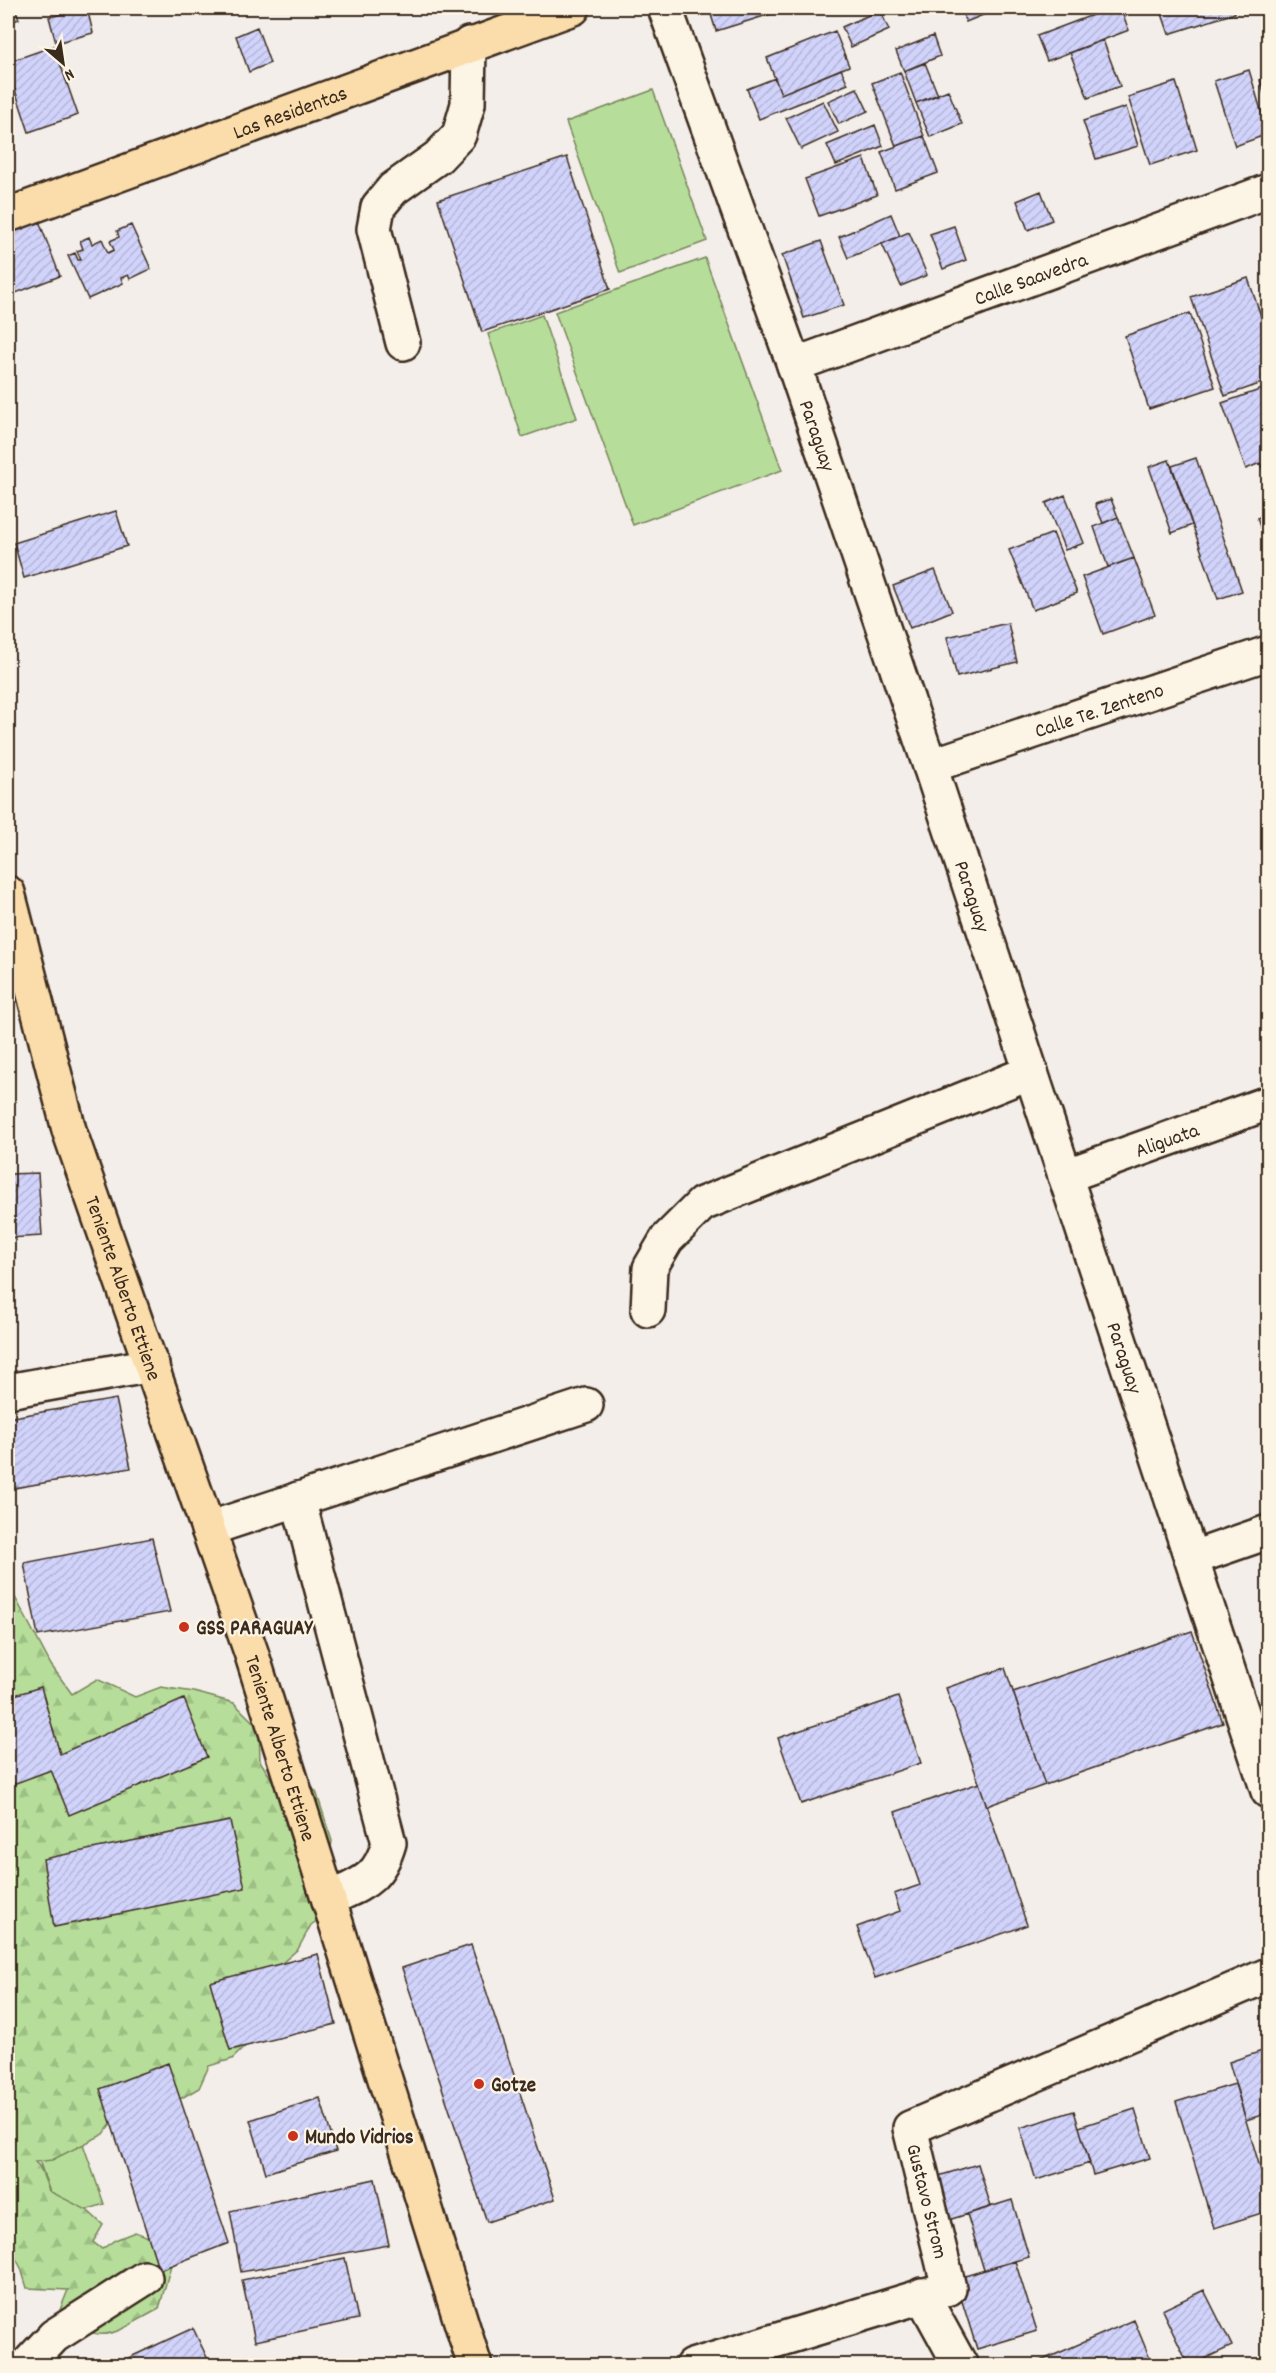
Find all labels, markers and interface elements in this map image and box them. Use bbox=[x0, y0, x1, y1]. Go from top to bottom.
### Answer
north arrow bbox=[33, 33, 93, 93]
text: N bbox=[60, 62, 78, 86]
street label: Las Residentas bbox=[229, 80, 352, 149]
street label: Calle Saavedra bbox=[971, 246, 1094, 316]
street label: Paraguay bbox=[789, 397, 841, 477]
street label: Calle Te. Zenteno bbox=[1031, 677, 1168, 748]
street label: Paraguay bbox=[944, 857, 996, 937]
street label: Aliguata bbox=[1131, 1117, 1205, 1168]
street label: Teniente Alberto Ettiene bbox=[75, 1193, 167, 1385]
street label: Paraguay bbox=[1096, 1319, 1148, 1399]
place label: GSS PARAGUAY bbox=[196, 1615, 314, 1645]
marker: GSS PARAGUAY bbox=[177, 1620, 191, 1634]
street label: Teniente Alberto Ettiene bbox=[235, 1652, 321, 1846]
place label: Gotze bbox=[491, 2072, 536, 2102]
marker: Gotze bbox=[472, 2077, 486, 2091]
place label: Mundo Vidrios bbox=[305, 2124, 414, 2154]
marker: Mundo Vidrios bbox=[286, 2129, 300, 2143]
street label: Gustavo Strom bbox=[896, 2141, 954, 2262]

